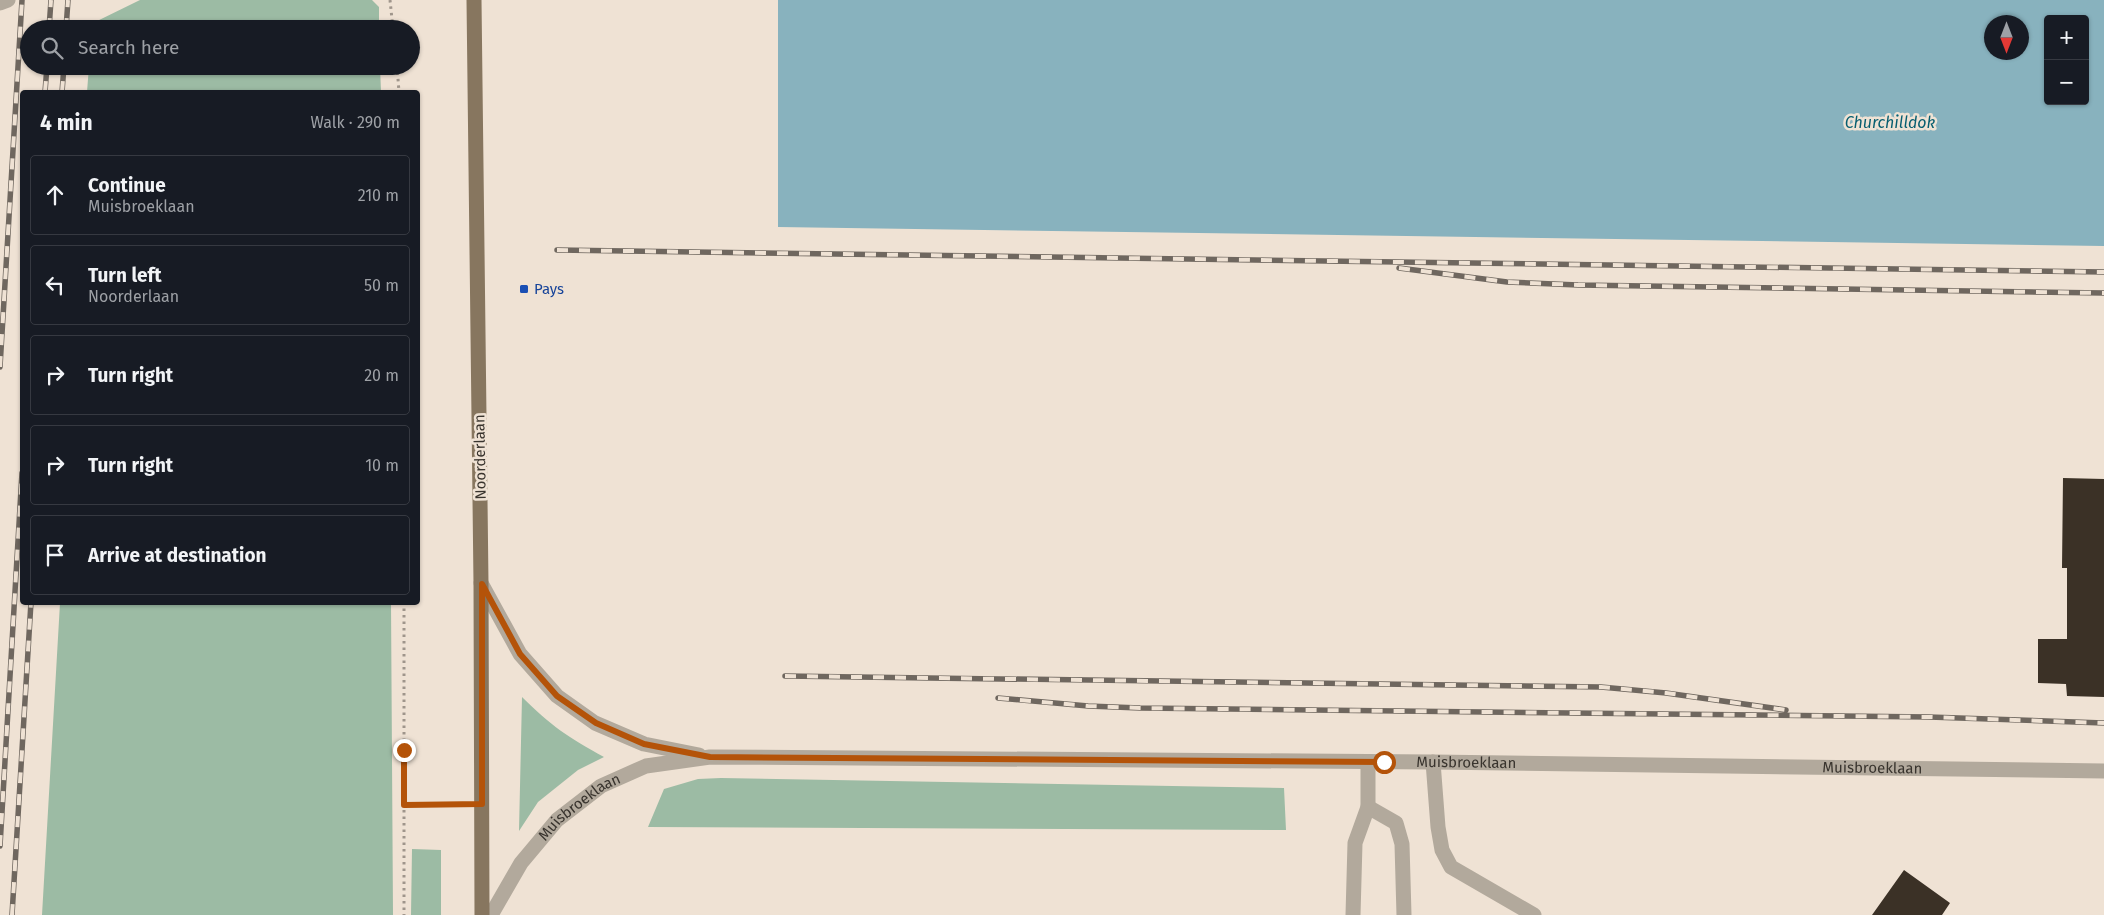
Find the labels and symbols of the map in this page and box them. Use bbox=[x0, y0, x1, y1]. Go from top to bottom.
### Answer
north arrow bbox=[1984, 15, 2029, 60]
water label: Churchilldok bbox=[1845, 113, 1936, 132]
place label: Pays bbox=[534, 280, 564, 298]
marker: Pays bbox=[518, 283, 530, 295]
street label: Noorderlaan bbox=[470, 414, 490, 500]
route end bbox=[393, 739, 416, 762]
route start bbox=[1373, 751, 1396, 774]
street label: Muisbroeklaan bbox=[1416, 753, 1516, 772]
street label: Muisbroeklaan bbox=[1822, 758, 1922, 778]
street label: Muisbroeklaan bbox=[535, 770, 623, 844]

